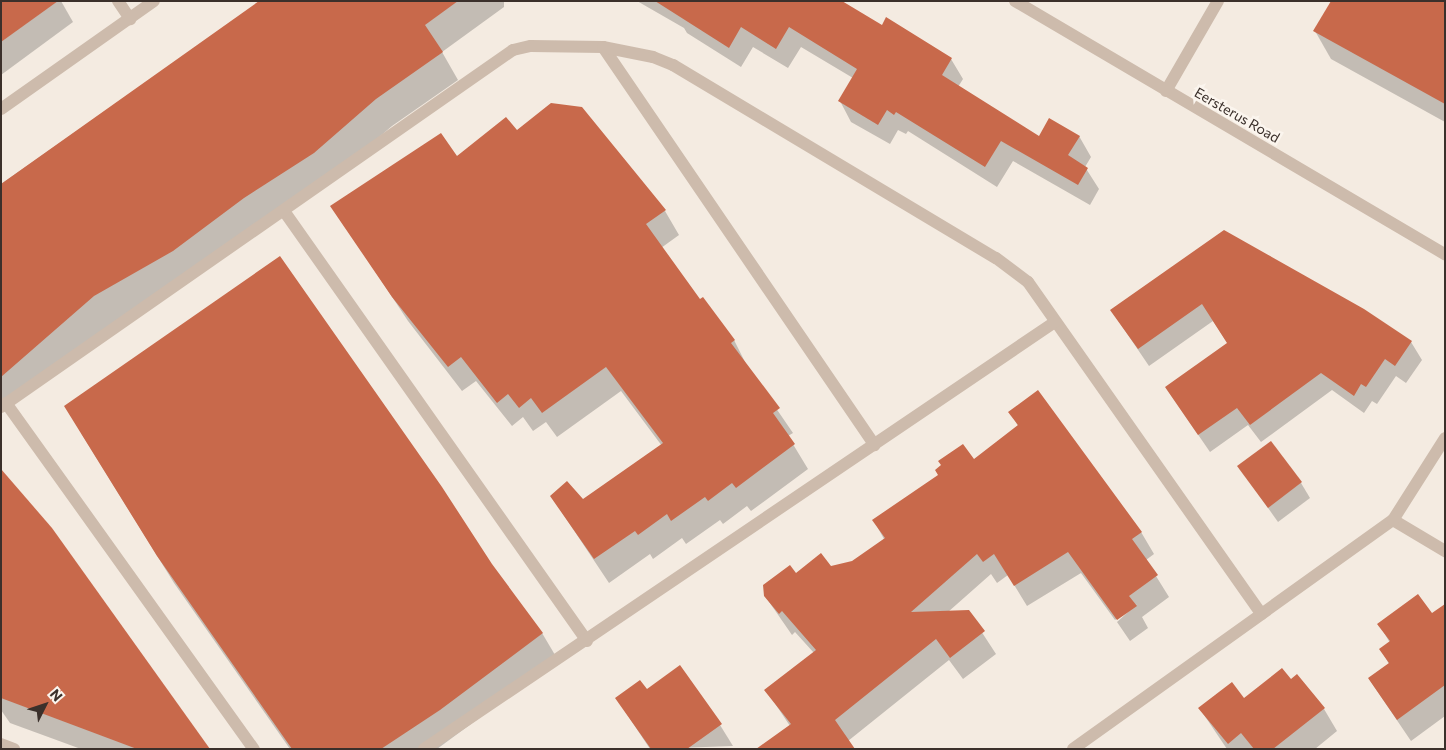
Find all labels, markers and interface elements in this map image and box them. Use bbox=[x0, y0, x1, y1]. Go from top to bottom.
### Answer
street label: Eersterus Road bbox=[1191, 84, 1283, 146]
north arrow bbox=[20, 680, 70, 730]
text: N bbox=[47, 685, 67, 704]

